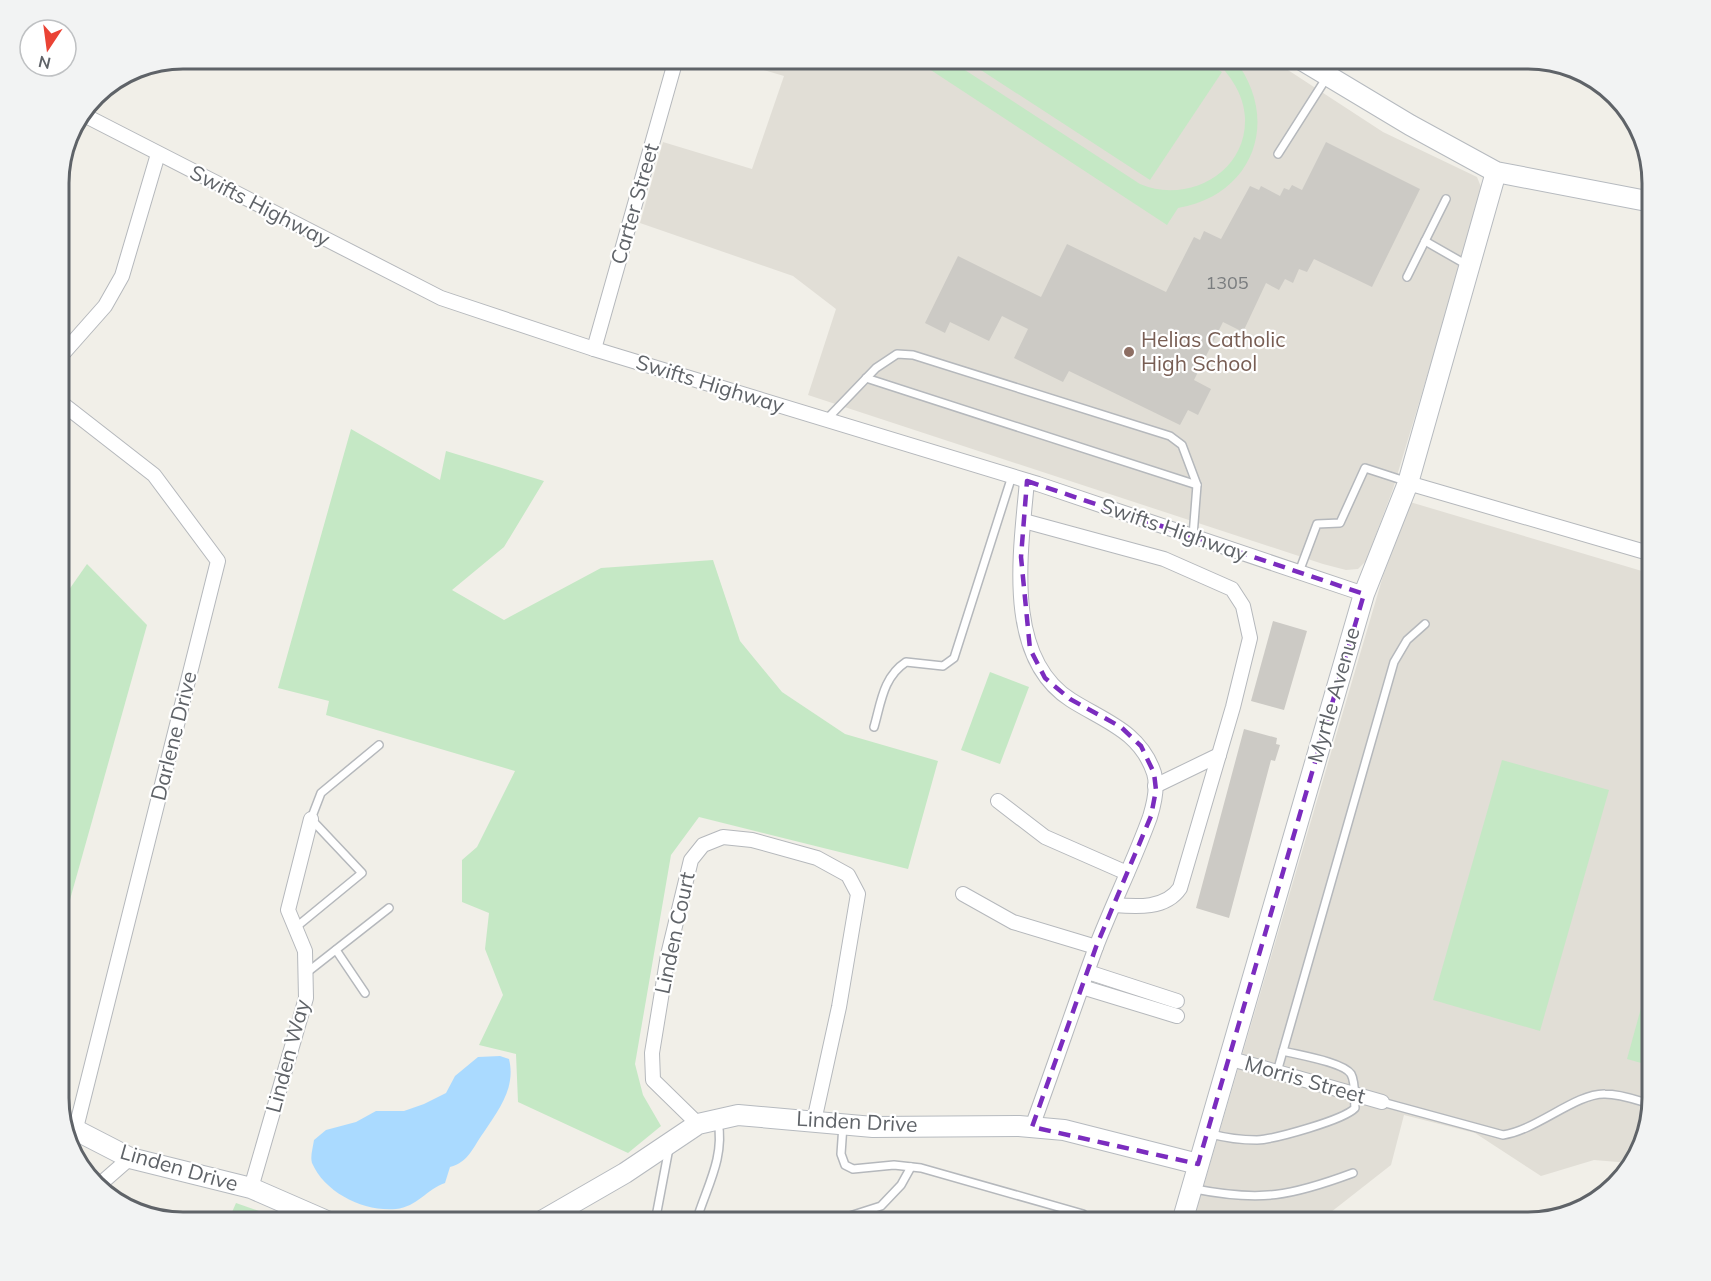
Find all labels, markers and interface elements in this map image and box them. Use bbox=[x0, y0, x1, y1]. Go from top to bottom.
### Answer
north arrow bbox=[18, 18, 78, 78]
text: N bbox=[36, 52, 53, 74]
street label: Carter Street bbox=[604, 140, 664, 267]
street label: Swifts Highway bbox=[186, 159, 335, 252]
house number: 1305 bbox=[1205, 271, 1249, 294]
place label: Helias Catholic High School bbox=[1141, 326, 1286, 376]
marker: Helias Catholic High School bbox=[1122, 345, 1136, 359]
street label: Swifts Highway bbox=[633, 348, 788, 418]
street label: Swifts Highway bbox=[1097, 492, 1251, 566]
street label: Myrtle Avenue bbox=[1301, 624, 1365, 765]
street label: Darlene Drive bbox=[144, 668, 202, 803]
street label: Linden Court bbox=[648, 870, 700, 996]
street label: Linden Way bbox=[259, 996, 315, 1115]
street label: Morris Street bbox=[1242, 1049, 1369, 1109]
street label: Linden Drive bbox=[796, 1105, 918, 1137]
street label: Linden Drive bbox=[117, 1138, 241, 1196]

